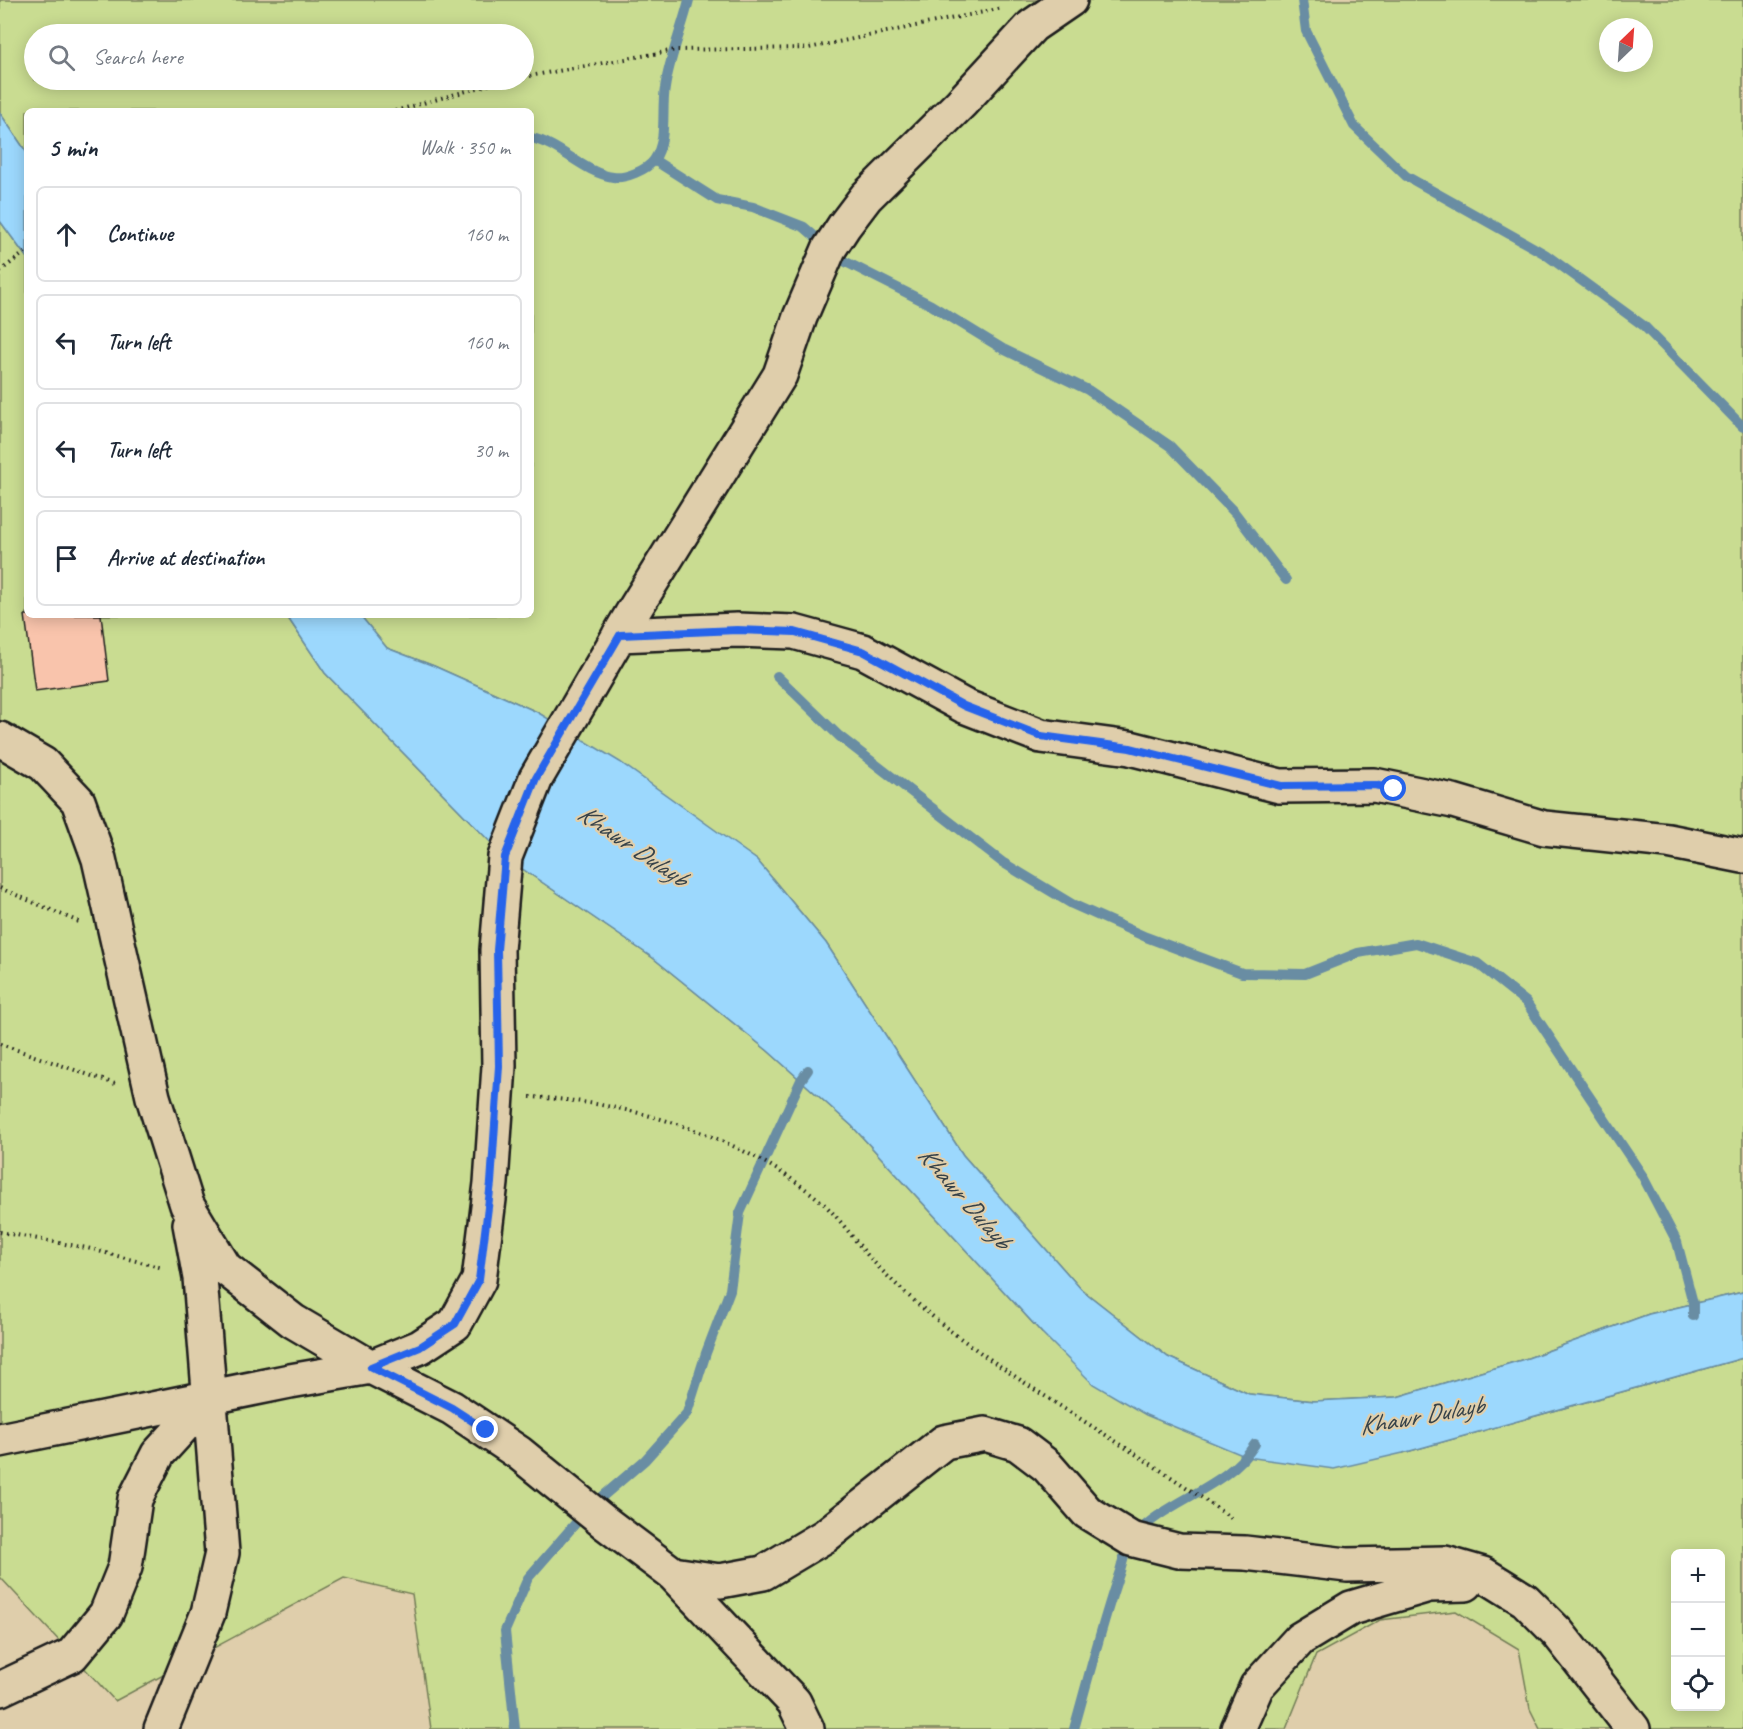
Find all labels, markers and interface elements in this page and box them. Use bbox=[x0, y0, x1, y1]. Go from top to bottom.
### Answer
north arrow bbox=[1599, 18, 1653, 72]
search box bbox=[24, 24, 534, 90]
icon: search bbox=[45, 41, 78, 74]
text: Search here bbox=[93, 43, 183, 71]
text: 5 min bbox=[48, 131, 97, 164]
text: Walk · 350 m bbox=[420, 135, 510, 160]
icon: ahead bbox=[50, 218, 83, 251]
text: Continue bbox=[107, 220, 173, 248]
text: 160 m bbox=[465, 222, 508, 247]
icon: left bbox=[50, 326, 83, 359]
text: Turn left bbox=[107, 328, 171, 356]
text: 160 m bbox=[465, 330, 508, 355]
icon: left bbox=[50, 434, 83, 467]
text: Turn left bbox=[107, 436, 171, 464]
text: 30 m bbox=[474, 438, 508, 463]
icon: arrive bbox=[50, 542, 83, 575]
text: Arrive at destination bbox=[107, 544, 264, 572]
route start bbox=[1380, 775, 1406, 801]
water label: Khawr Dulayb bbox=[571, 797, 697, 896]
water label: Khawr Dulayb bbox=[911, 1139, 1021, 1258]
water label: Khawr Dulayb bbox=[1356, 1388, 1489, 1443]
route end bbox=[472, 1416, 498, 1442]
map controls bbox=[1671, 1549, 1725, 1711]
button: + bbox=[1671, 1549, 1725, 1603]
button: − bbox=[1671, 1603, 1725, 1657]
button: locate bbox=[1671, 1657, 1725, 1711]

